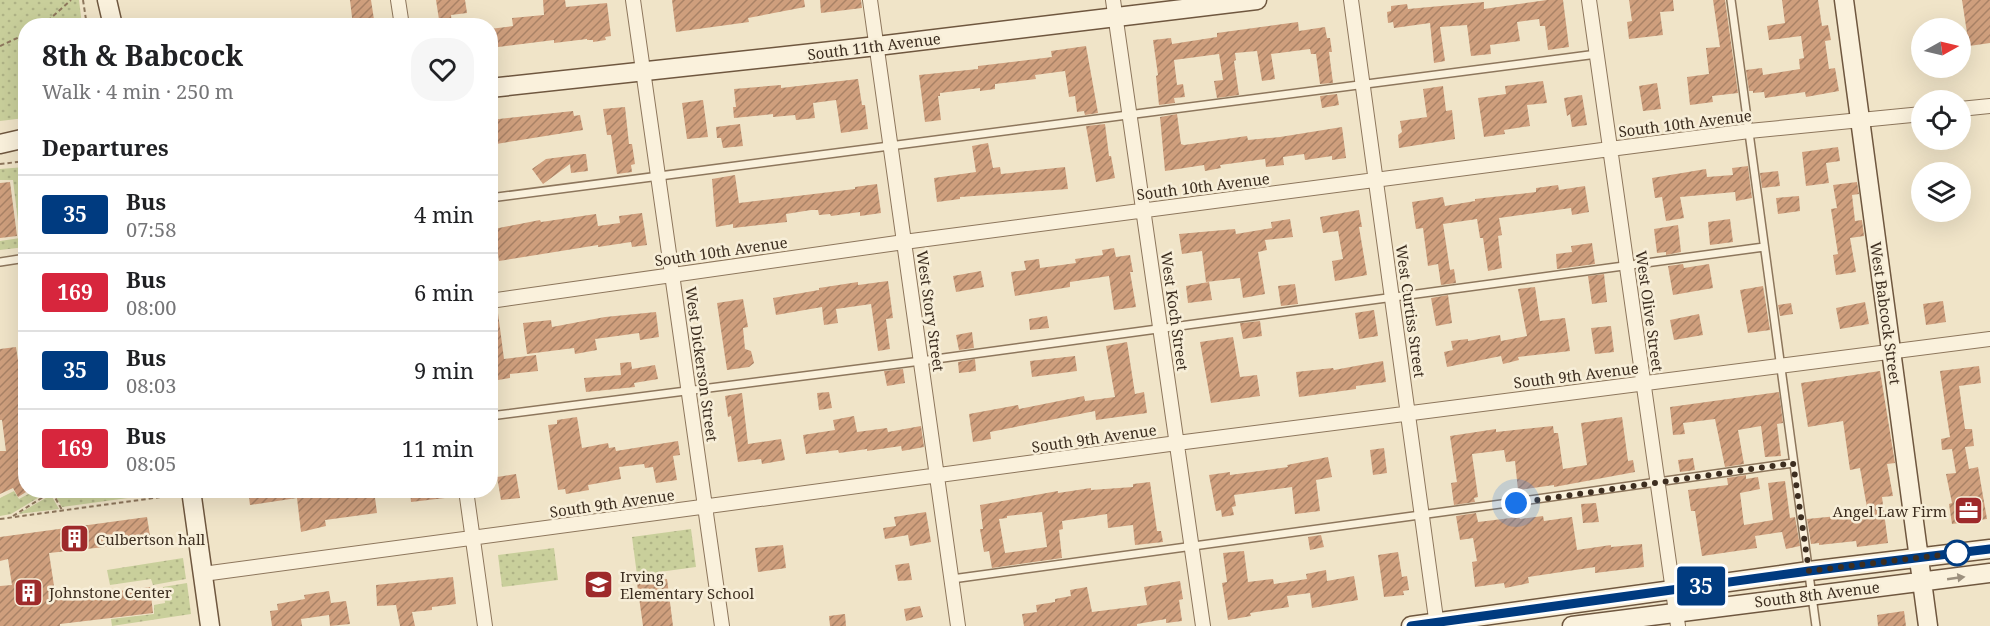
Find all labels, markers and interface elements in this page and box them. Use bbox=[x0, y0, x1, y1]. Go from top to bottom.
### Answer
north arrow bbox=[1911, 18, 1971, 78]
map controls bbox=[1911, 18, 1971, 222]
street label: South 11th Avenue bbox=[806, 28, 942, 64]
text: 8th & Babcock bbox=[42, 36, 243, 74]
button: heart bbox=[411, 38, 474, 101]
text: Walk · 4 min · 250 m bbox=[42, 78, 234, 105]
button: locate bbox=[1911, 90, 1971, 150]
street label: South 10th Avenue bbox=[1617, 105, 1753, 141]
text: Departures bbox=[42, 132, 169, 162]
button: layers bbox=[1911, 162, 1971, 222]
street label: South 10th Avenue bbox=[1135, 168, 1271, 204]
text: Bus bbox=[126, 186, 166, 216]
text: 4 min bbox=[414, 199, 474, 229]
text: 35 bbox=[63, 200, 87, 228]
text: 07:58 bbox=[126, 216, 176, 243]
street label: South 10th Avenue bbox=[653, 232, 789, 270]
street label: West Babcock Street bbox=[1866, 240, 1906, 386]
street label: West Curtiss Street bbox=[1392, 243, 1430, 379]
street label: West Story Street bbox=[913, 249, 949, 373]
street label: West Olive Street bbox=[1632, 249, 1668, 373]
street label: West Koch Street bbox=[1157, 250, 1193, 372]
text: Bus bbox=[126, 264, 166, 294]
text: 6 min bbox=[414, 277, 474, 307]
text: 169 bbox=[57, 278, 93, 306]
street label: West Dickerson Street bbox=[681, 285, 723, 443]
text: 08:00 bbox=[126, 294, 176, 321]
text: Bus bbox=[126, 342, 166, 372]
text: 9 min bbox=[414, 355, 474, 385]
text: 35 bbox=[63, 356, 87, 384]
street label: South 9th Avenue bbox=[1512, 357, 1640, 393]
text: 08:03 bbox=[126, 372, 176, 399]
street label: South 9th Avenue bbox=[1030, 419, 1158, 457]
text: Bus bbox=[126, 420, 166, 450]
text: 11 min bbox=[402, 433, 474, 463]
text: 169 bbox=[57, 434, 93, 462]
text: 08:05 bbox=[126, 450, 176, 477]
street label: South 9th Avenue bbox=[548, 484, 676, 522]
your location bbox=[1501, 488, 1531, 518]
office icon: Angel Law Firm bbox=[1952, 495, 1984, 527]
place label: Angel Law Firm bbox=[1833, 501, 1947, 521]
building icon: Culbertson hall bbox=[59, 523, 91, 555]
place label: Culbertson hall bbox=[96, 529, 206, 549]
unlabelled marker bbox=[1944, 540, 1970, 566]
place label: Irving Elementary School bbox=[620, 566, 754, 603]
line badge: 35 bbox=[1674, 566, 1728, 606]
school or university icon: Irving Elementary School bbox=[583, 569, 615, 601]
text: 35 bbox=[1689, 572, 1713, 600]
one-way arrow bbox=[1947, 573, 1966, 582]
building icon: Johnstone Center bbox=[12, 576, 44, 608]
street label: South 8th Avenue bbox=[1753, 576, 1881, 612]
place label: Johnstone Center bbox=[48, 582, 172, 602]

